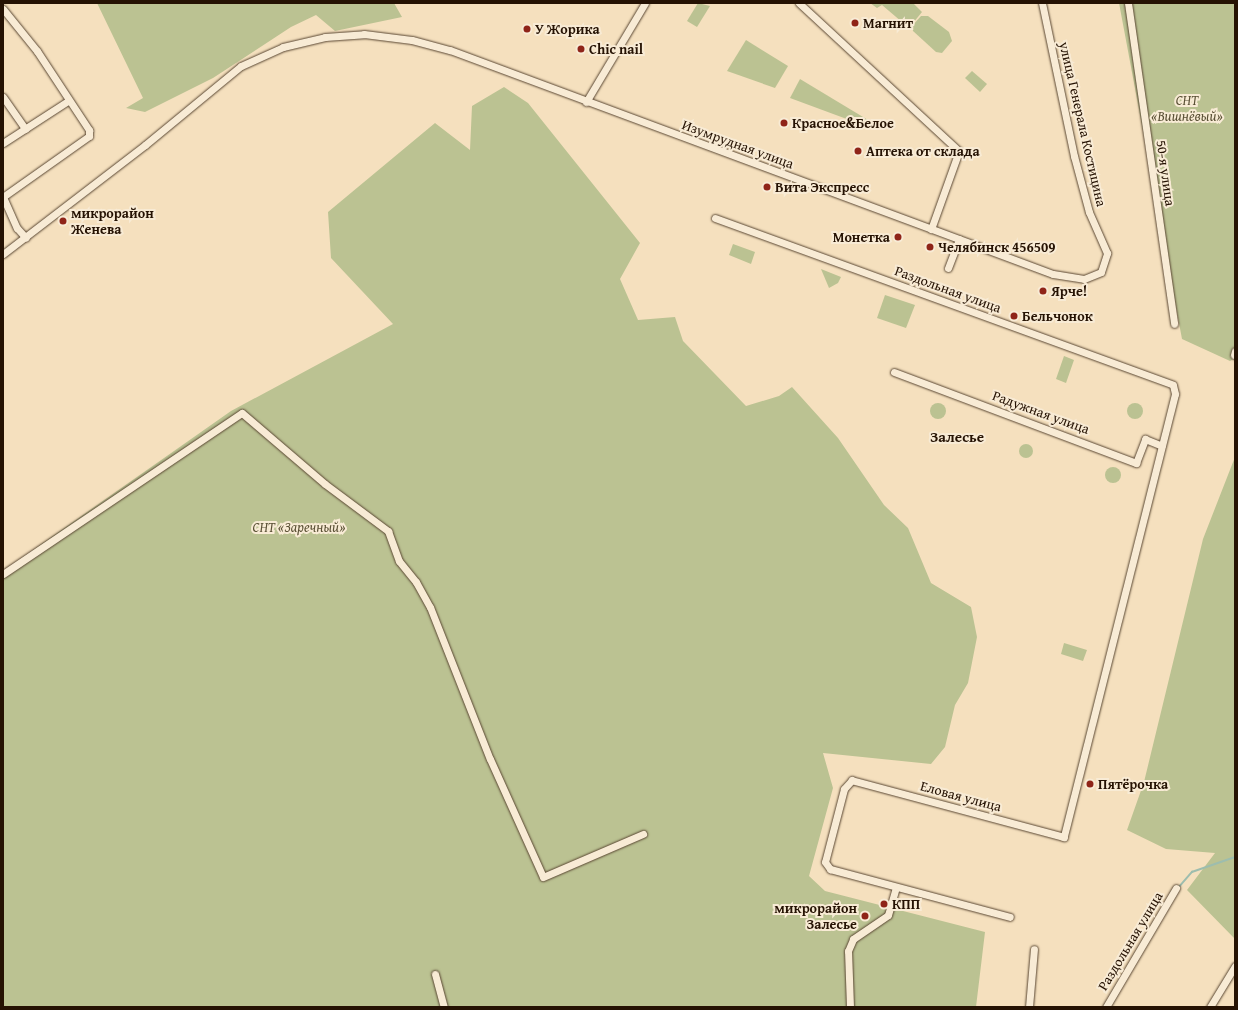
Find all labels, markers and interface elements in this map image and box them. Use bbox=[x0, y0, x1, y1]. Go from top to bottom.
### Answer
place label: Магнит bbox=[863, 15, 913, 31]
marker: Магнит bbox=[850, 18, 860, 28]
place label: У Жорика bbox=[535, 21, 600, 37]
marker: У Жорика bbox=[522, 24, 532, 34]
street label: улица Генерала Костицина bbox=[1056, 40, 1110, 208]
place label: Chic nail bbox=[589, 41, 643, 57]
marker: Chic nail bbox=[576, 44, 586, 54]
park label: СНТ «Вишнёвый» bbox=[1151, 92, 1223, 124]
place label: Красное&Белое bbox=[792, 115, 894, 131]
street label: Изумрудная улица bbox=[680, 116, 796, 172]
marker: Красное&Белое bbox=[779, 118, 789, 128]
street label: 50-я улица bbox=[1153, 139, 1179, 207]
place label: Аптека от склада bbox=[866, 143, 980, 159]
marker: Аптека от склада bbox=[853, 146, 863, 156]
place label: Вита Экспресс bbox=[775, 179, 869, 195]
marker: Вита Экспресс bbox=[762, 182, 772, 192]
place label: микрорайон Женева bbox=[71, 205, 154, 238]
marker: микрорайон Женева bbox=[58, 216, 68, 226]
place label: Монетка bbox=[833, 229, 890, 245]
marker: Монетка bbox=[893, 232, 903, 242]
place label: Челябинск 456509 bbox=[938, 239, 1056, 255]
marker: Челябинск 456509 bbox=[925, 242, 935, 252]
street label: Раздольная улица bbox=[892, 262, 1004, 316]
place label: Ярче! bbox=[1051, 283, 1087, 299]
marker: Ярче! bbox=[1038, 286, 1048, 296]
place label: Бельчонок bbox=[1022, 308, 1093, 324]
marker: Бельчонок bbox=[1009, 311, 1019, 321]
street label: Радужная улица bbox=[990, 387, 1092, 437]
district label: Залесье bbox=[930, 428, 984, 446]
park label: СНТ «Заречный» bbox=[253, 519, 345, 535]
place label: Пятёрочка bbox=[1098, 776, 1168, 792]
street label: Еловая улица bbox=[919, 777, 1003, 815]
marker: Пятёрочка bbox=[1085, 779, 1095, 789]
street label: Раздольная улица bbox=[1094, 889, 1166, 993]
place label: КПП bbox=[892, 896, 920, 912]
marker: КПП bbox=[879, 899, 889, 909]
place label: микрорайон Залесье bbox=[774, 900, 857, 932]
marker: микрорайон Залесье bbox=[860, 911, 870, 921]

